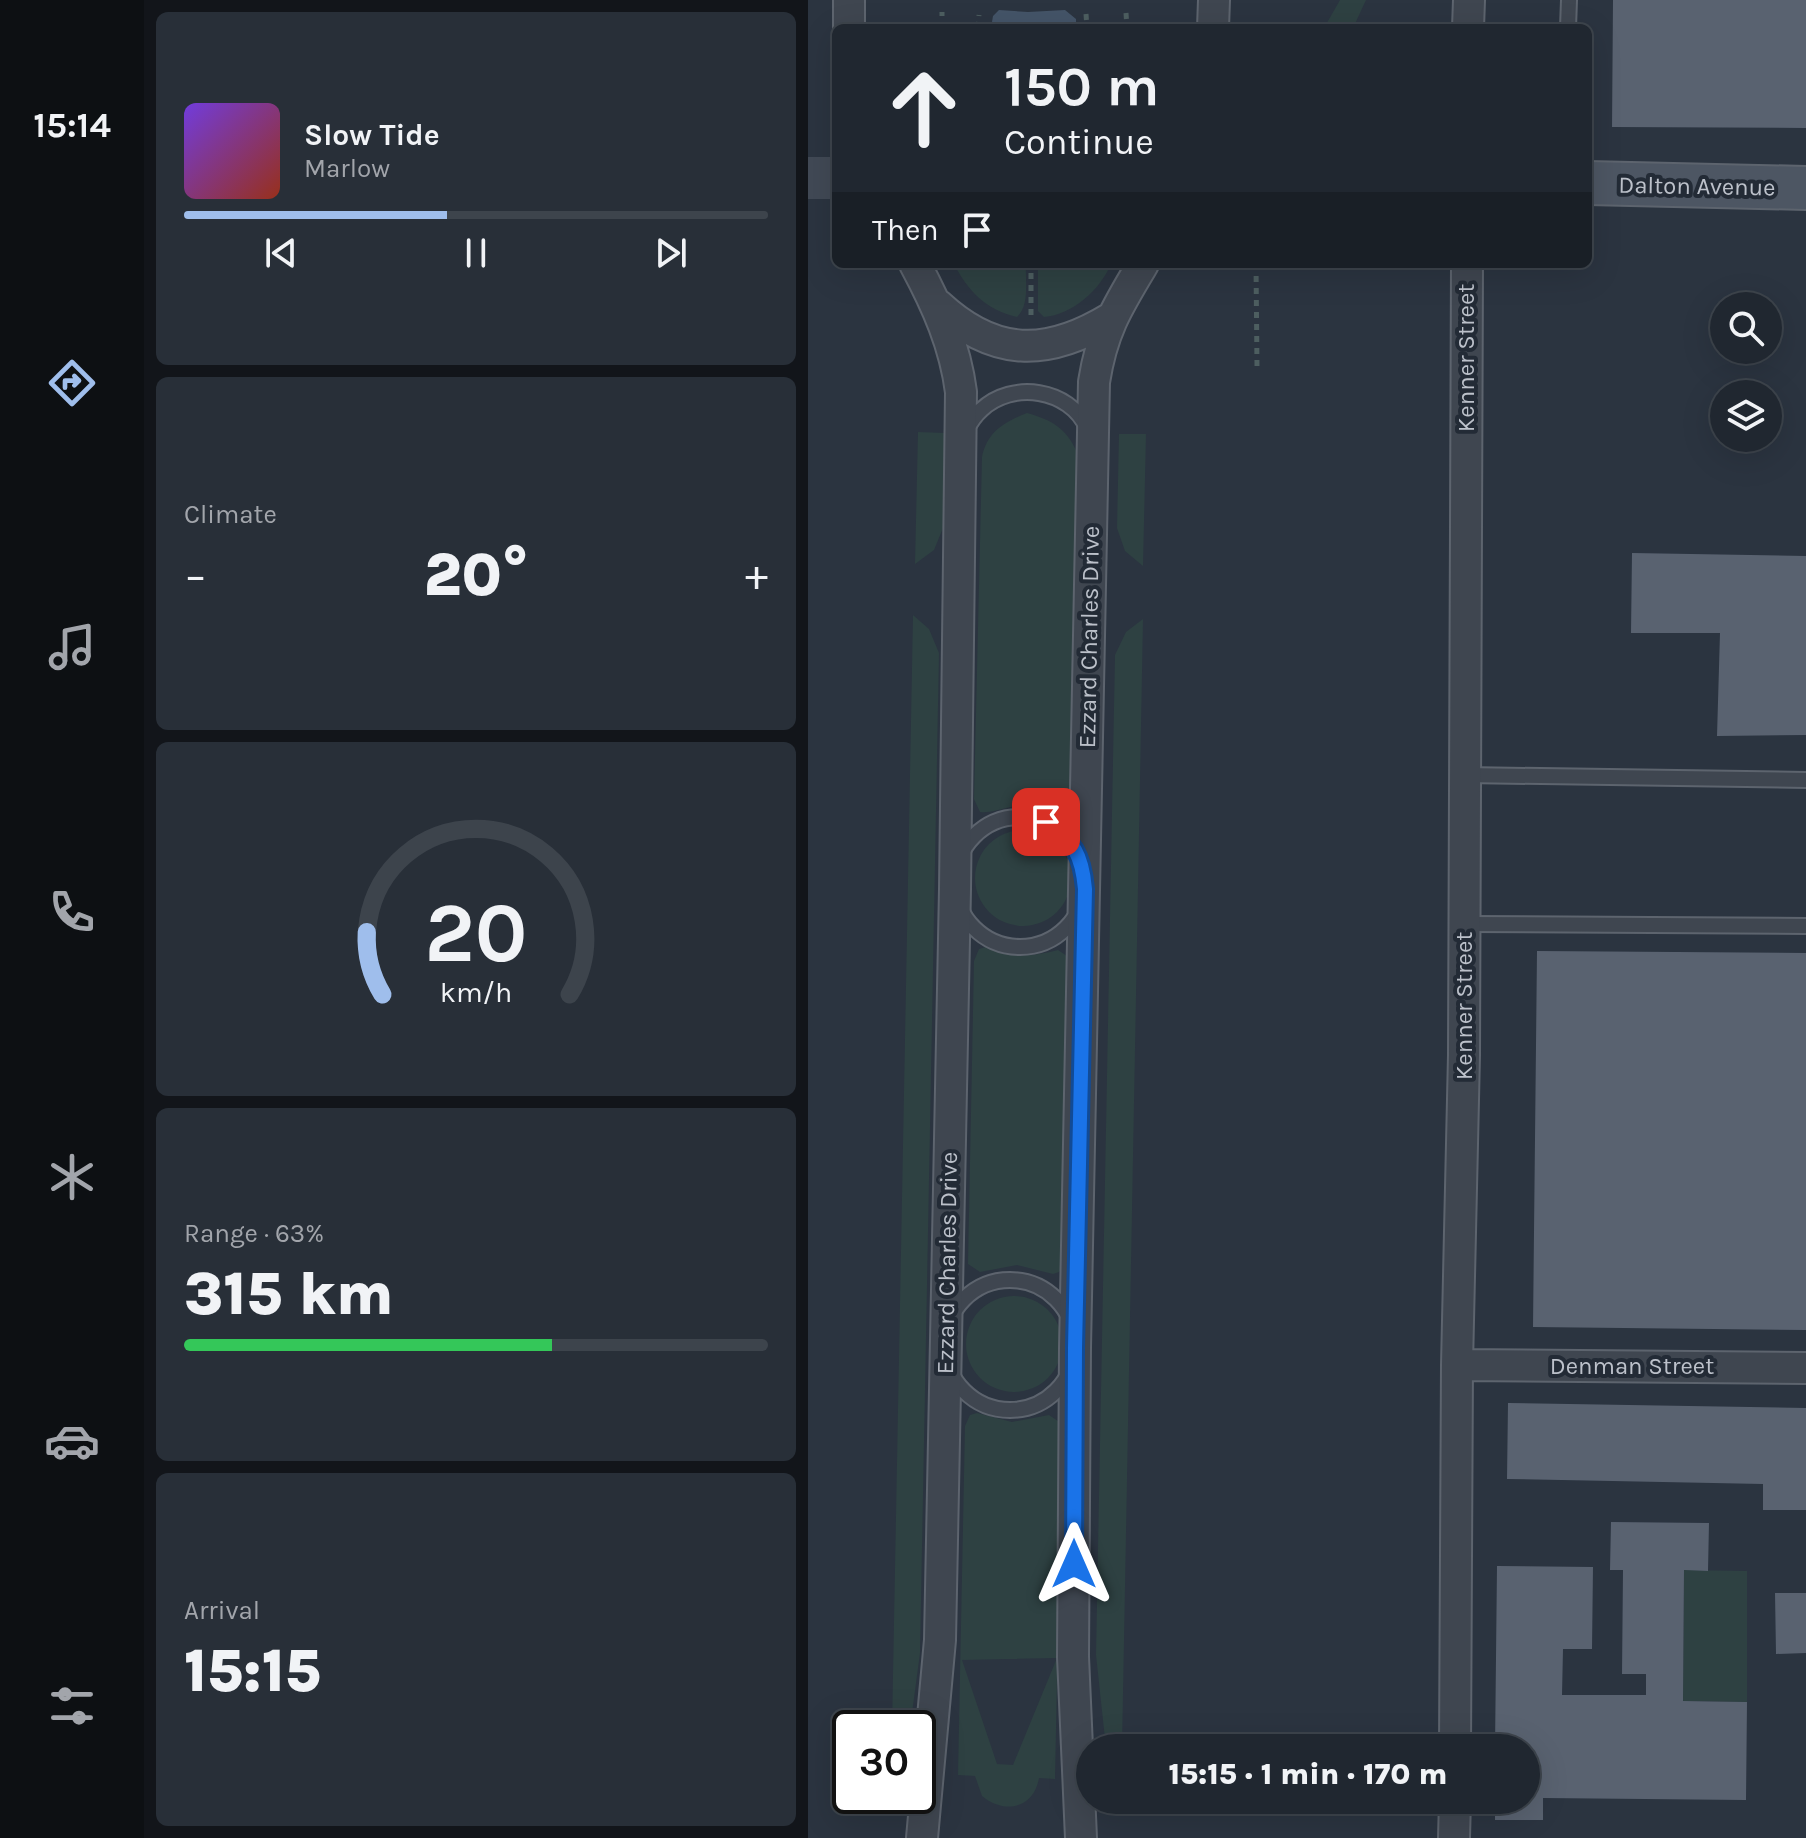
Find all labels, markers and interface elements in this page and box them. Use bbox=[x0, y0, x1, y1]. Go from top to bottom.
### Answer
text: 150 m bbox=[1004, 54, 1159, 119]
icon: ahead bbox=[872, 56, 976, 160]
text: 15:14 bbox=[33, 104, 111, 146]
text: Slow Tide bbox=[304, 117, 440, 153]
text: Continue bbox=[1004, 121, 1154, 163]
text: Marlow bbox=[304, 153, 390, 184]
street label: Dalton Avenue bbox=[1618, 171, 1776, 201]
icon: arrive bbox=[955, 208, 999, 252]
text: Then bbox=[872, 212, 939, 248]
icon: previous bbox=[259, 231, 303, 275]
icon: pause bbox=[454, 231, 498, 275]
icon: next bbox=[649, 231, 693, 275]
street label: Kenner Street bbox=[1452, 284, 1480, 432]
map controls bbox=[1710, 292, 1782, 452]
button: search bbox=[1710, 292, 1782, 364]
icon: directions bbox=[44, 355, 100, 411]
button: layers bbox=[1710, 380, 1782, 452]
text: Climate bbox=[184, 499, 277, 530]
street label: Ezzard Charles Drive bbox=[1073, 525, 1105, 749]
text: 20° bbox=[424, 540, 528, 610]
text: − bbox=[184, 550, 207, 601]
text: + bbox=[745, 550, 768, 601]
icon: music bbox=[44, 619, 100, 675]
pin bbox=[1012, 788, 1080, 856]
icon: arrive bbox=[1024, 800, 1068, 844]
icon: phone bbox=[44, 884, 100, 940]
text: 20 bbox=[425, 885, 527, 982]
street label: Kenner Street bbox=[1450, 932, 1478, 1080]
text: km/h bbox=[440, 976, 512, 1009]
icon: climate bbox=[44, 1149, 100, 1205]
street label: Ezzard Charles Drive bbox=[931, 1151, 963, 1375]
text: Range · 63% bbox=[184, 1218, 324, 1249]
text: 315 km bbox=[184, 1259, 394, 1329]
street label: Denman Street bbox=[1550, 1352, 1714, 1380]
icon: car bbox=[44, 1413, 100, 1469]
position arrow bbox=[1032, 1522, 1116, 1606]
text: Arrival bbox=[184, 1595, 260, 1626]
text: 15:15 bbox=[184, 1636, 321, 1706]
icon: filters bbox=[44, 1678, 100, 1734]
speed limit sign: 30 bbox=[832, 1710, 936, 1814]
text: 15:15 · 1 min · 170 m bbox=[1168, 1756, 1448, 1792]

